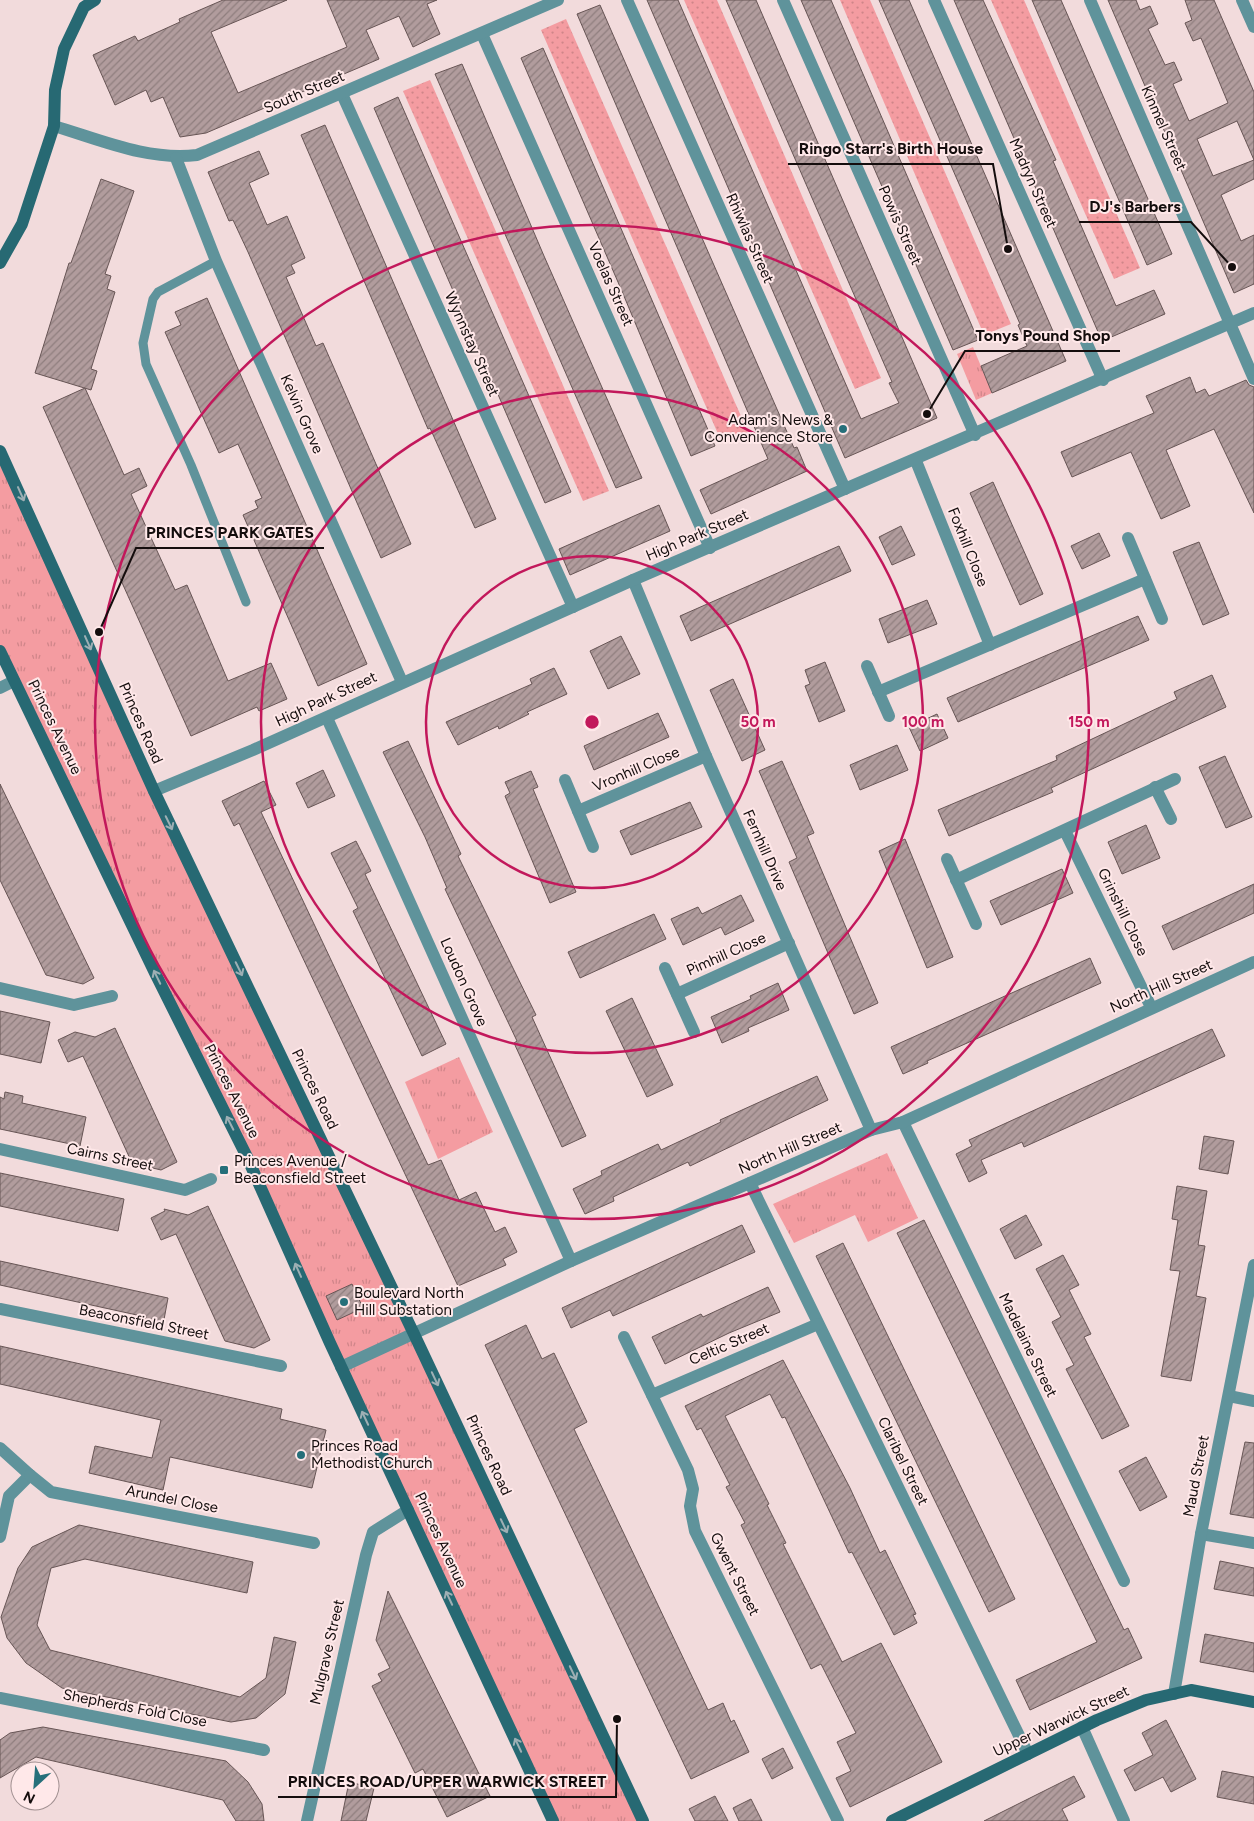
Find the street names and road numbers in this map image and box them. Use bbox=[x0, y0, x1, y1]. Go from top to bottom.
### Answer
street label: South Street bbox=[261, 67, 347, 117]
street label: Kinmel Street bbox=[1137, 83, 1191, 174]
street label: Madryn Street bbox=[1005, 135, 1061, 231]
street label: Powis Street bbox=[874, 183, 926, 268]
street label: Rhiwlas Street bbox=[722, 190, 778, 286]
street label: Voelas Street bbox=[584, 239, 638, 329]
street label: Wynnstay Street bbox=[441, 289, 503, 399]
street label: Kelvin Grove bbox=[277, 372, 327, 456]
street label: High Park Street bbox=[643, 505, 751, 565]
street label: Foxhill Close bbox=[944, 505, 992, 589]
street label: High Park Street bbox=[272, 667, 380, 730]
street label: Princes Avenue bbox=[24, 677, 86, 777]
street label: Princes Road bbox=[115, 680, 167, 766]
street label: Vronhill Close bbox=[590, 743, 682, 795]
street label: Fernhill Drive bbox=[739, 807, 791, 893]
street label: Grinshill Close bbox=[1094, 865, 1152, 959]
street label: Pimhill Close bbox=[683, 928, 769, 980]
street label: Loudon Grove bbox=[436, 935, 492, 1029]
street label: North Hill Street bbox=[1107, 955, 1215, 1017]
street label: Princes Avenue bbox=[201, 1041, 263, 1141]
street label: Princes Road bbox=[288, 1046, 342, 1132]
street label: North Hill Street bbox=[736, 1118, 845, 1178]
street label: Cairns Street bbox=[65, 1139, 155, 1175]
street label: Madelaine Street bbox=[995, 1290, 1061, 1400]
street label: Beaconsfield Street bbox=[77, 1301, 211, 1344]
street label: Celtic Street bbox=[686, 1319, 772, 1369]
street label: Princes Road bbox=[462, 1412, 516, 1498]
street label: Claribel Street bbox=[874, 1414, 932, 1509]
street label: Maud Street bbox=[1179, 1433, 1213, 1519]
street label: Arundel Close bbox=[124, 1481, 220, 1517]
street label: Princes Avenue bbox=[411, 1489, 471, 1591]
street label: Gwent Street bbox=[706, 1529, 764, 1619]
street label: Mulgrave Street bbox=[306, 1597, 348, 1706]
street label: Upper Warwick Street bbox=[990, 1681, 1132, 1760]
street label: Shepherds Fold Close bbox=[61, 1685, 209, 1731]

